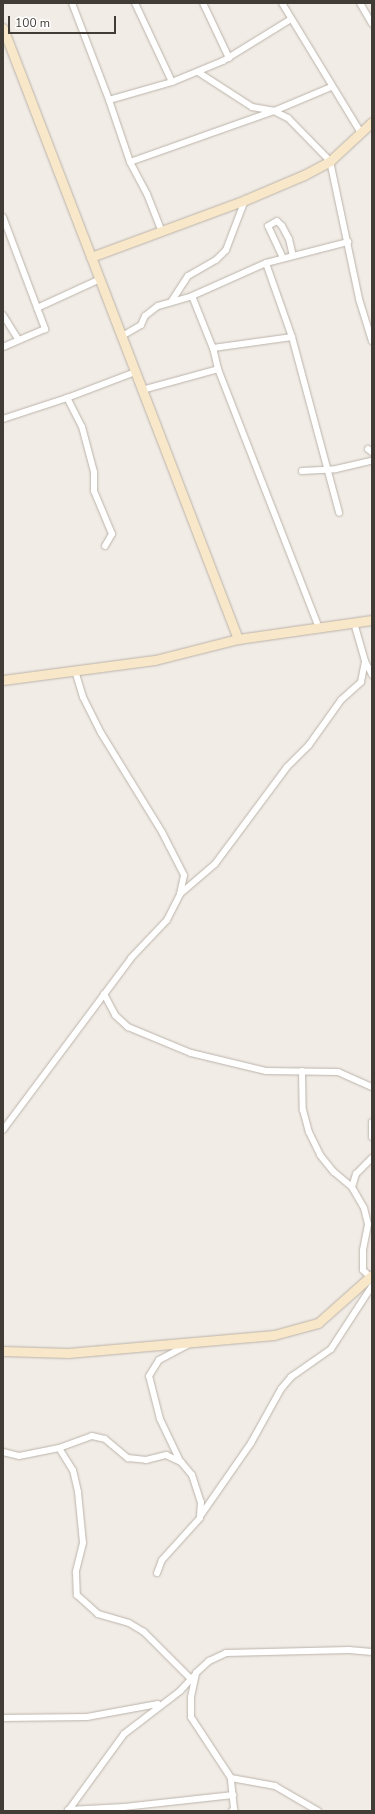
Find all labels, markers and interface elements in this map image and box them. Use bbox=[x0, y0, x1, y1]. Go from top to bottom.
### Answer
scale bar bbox=[10, 8, 118, 34]
text: 100 m bbox=[15, 15, 50, 31]

